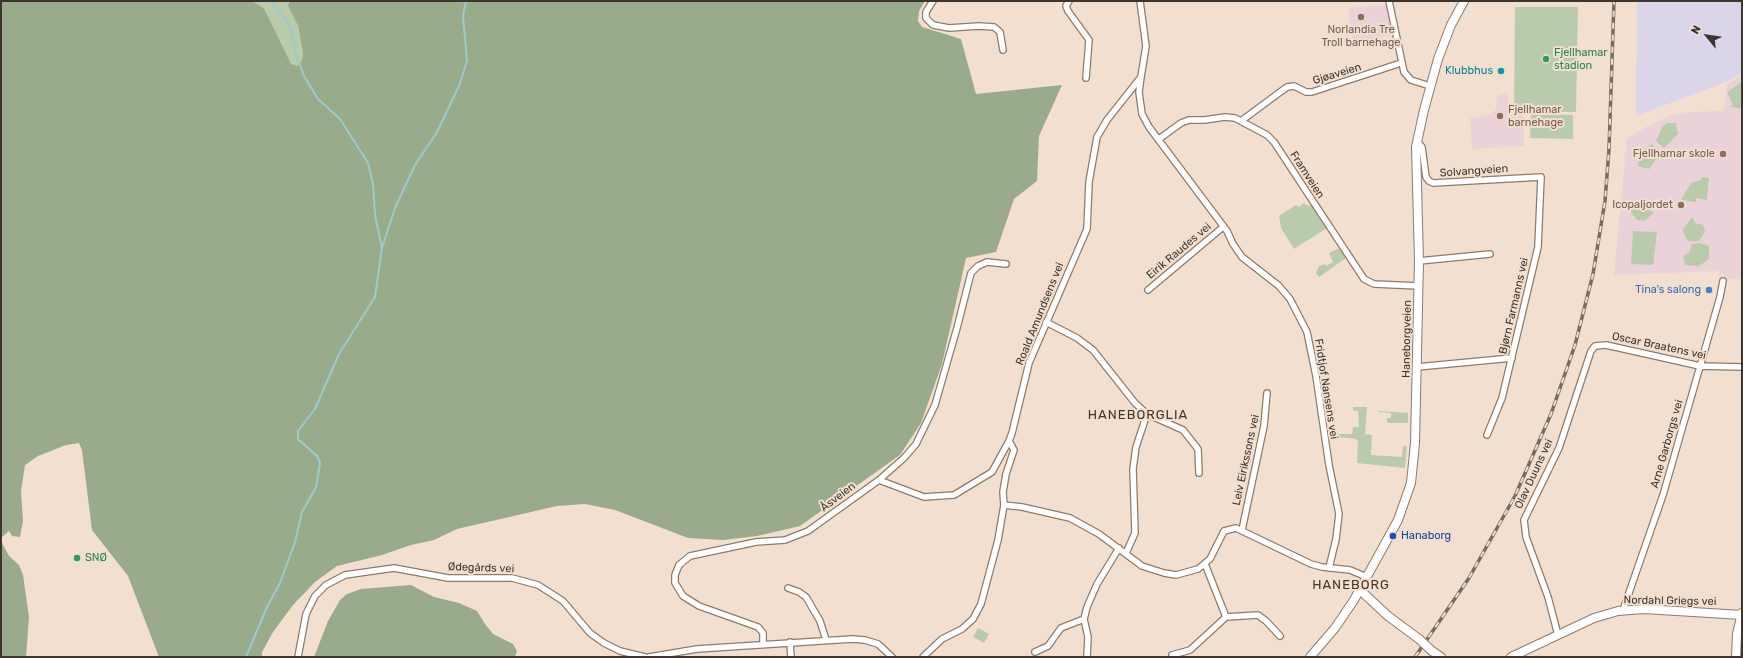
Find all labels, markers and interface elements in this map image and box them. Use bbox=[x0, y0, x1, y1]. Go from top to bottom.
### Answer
marker: Norlandia Tre Troll barnehage bbox=[1356, 12, 1366, 22]
north arrow bbox=[1687, 16, 1727, 56]
place label: Norlandia Tre Troll barnehage bbox=[1321, 23, 1401, 49]
text: N bbox=[1688, 23, 1704, 37]
place label: Fjellhamar stadion bbox=[1554, 46, 1607, 72]
marker: Fjellhamar stadion bbox=[1541, 54, 1551, 64]
street label: Gjøaveien bbox=[1311, 60, 1363, 88]
place label: Klubbhus bbox=[1445, 64, 1493, 78]
marker: Klubbhus bbox=[1496, 66, 1506, 76]
place label: Fjellhamar barnehage bbox=[1508, 103, 1563, 129]
marker: Fjellhamar barnehage bbox=[1495, 111, 1505, 121]
place label: Fjellhamar skole bbox=[1633, 147, 1715, 161]
street label: Framveien bbox=[1287, 149, 1327, 201]
marker: Fjellhamar skole bbox=[1718, 149, 1728, 159]
street label: Solvangveien bbox=[1439, 162, 1509, 180]
place label: Icopaljordet bbox=[1612, 198, 1673, 212]
marker: Icopaljordet bbox=[1676, 200, 1686, 210]
street label: Eirik Raudes vei bbox=[1144, 220, 1214, 282]
street label: Bjørn Farmanns vei bbox=[1496, 256, 1532, 356]
street label: Roald Amundsens vei bbox=[1013, 261, 1067, 367]
place label: Tina's salong bbox=[1635, 283, 1701, 297]
marker: Tina's salong bbox=[1704, 285, 1714, 295]
street label: Haneborgveien bbox=[1400, 300, 1414, 378]
street label: Oscar Braatens vei bbox=[1611, 330, 1707, 362]
street label: Fridtjof Nansens vei bbox=[1312, 338, 1340, 440]
street label: Arne Garborgs vei bbox=[1648, 398, 1686, 490]
district label: HANEBORGLIA bbox=[1088, 407, 1188, 423]
street label: Leiv Eirikssons vei bbox=[1230, 413, 1262, 507]
street label: Olav Duuns vei bbox=[1512, 437, 1556, 511]
street label: Åsveien bbox=[818, 480, 858, 514]
place label: Hanaborg bbox=[1401, 529, 1451, 543]
marker: Hanaborg bbox=[1388, 531, 1398, 541]
place label: SNØ bbox=[85, 551, 107, 565]
marker: SNØ bbox=[72, 553, 82, 563]
street label: Ødegårds vei bbox=[448, 560, 514, 576]
district label: HANEBORG bbox=[1312, 577, 1390, 593]
street label: Nordahl Griegs vei bbox=[1624, 594, 1716, 608]

